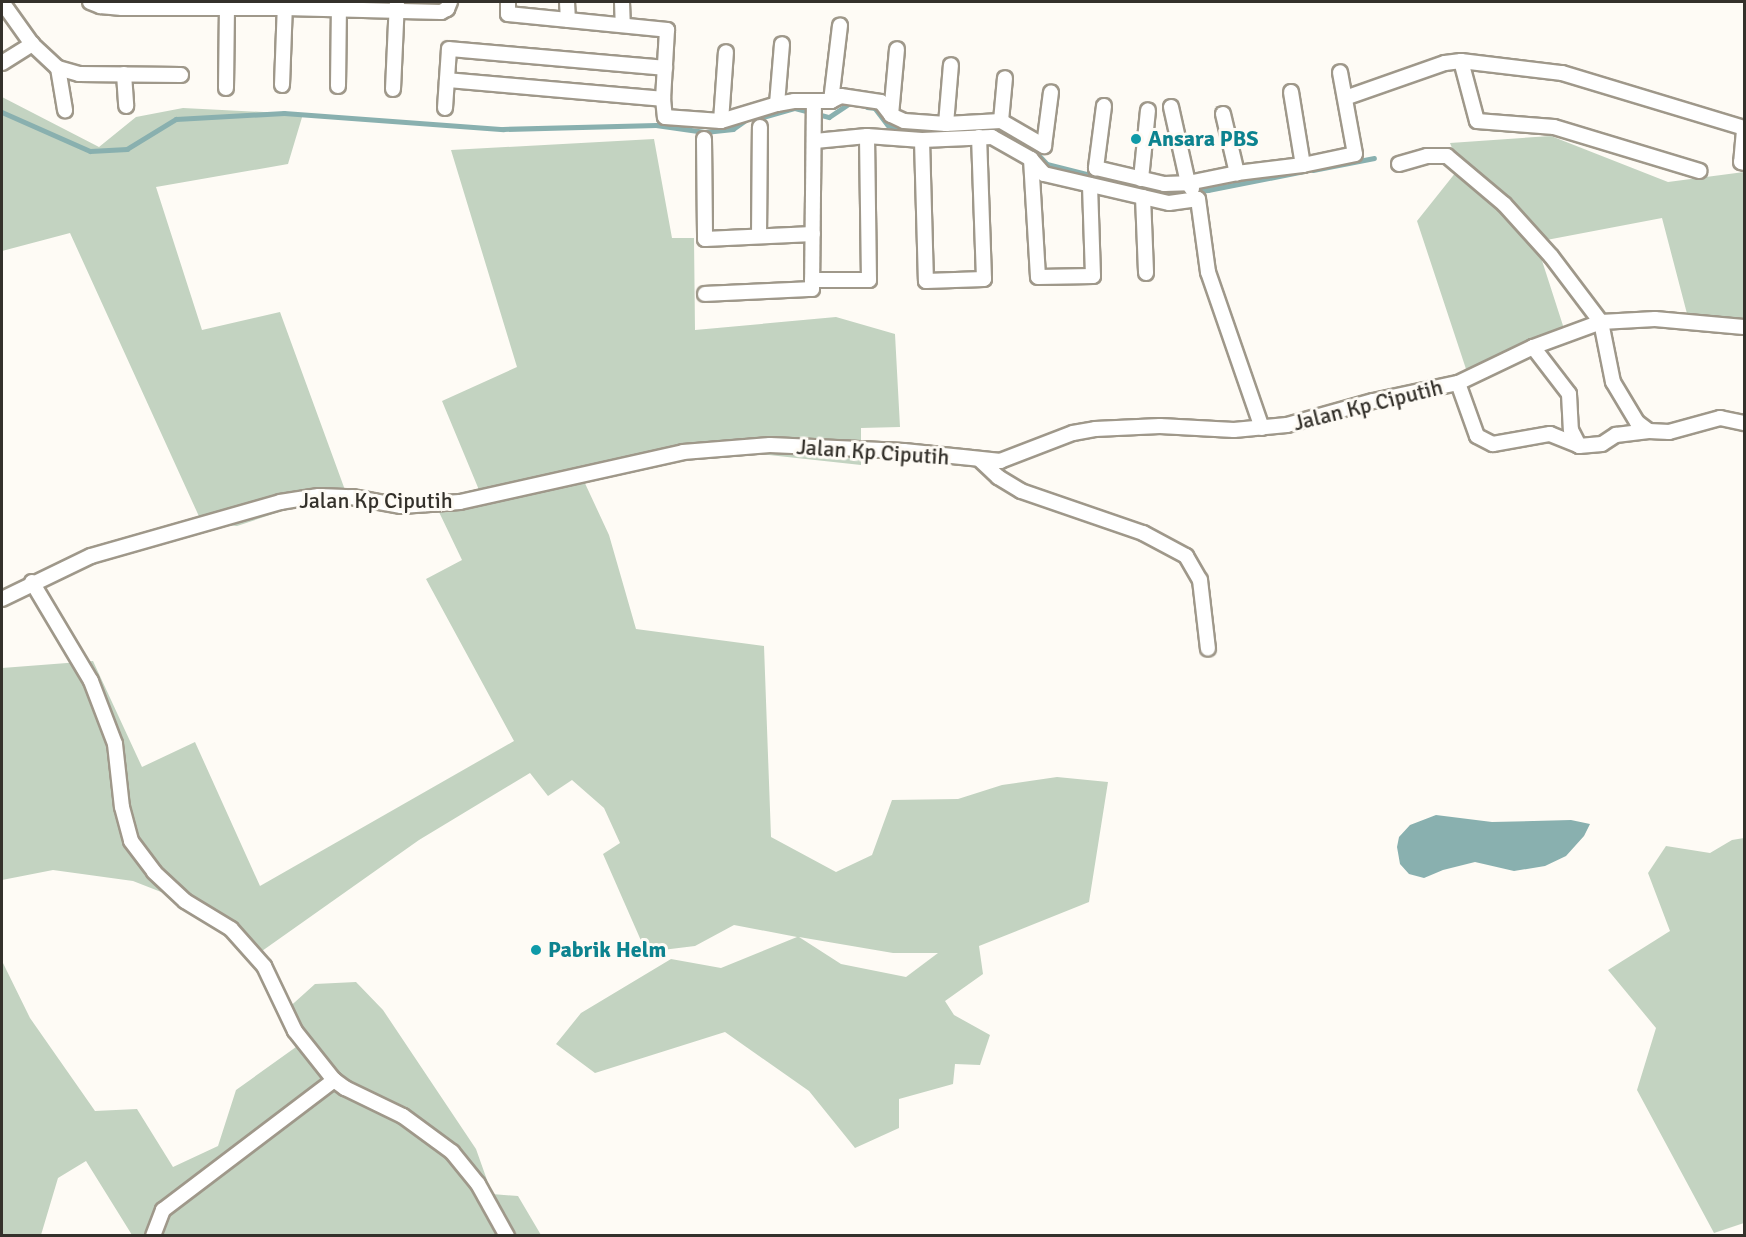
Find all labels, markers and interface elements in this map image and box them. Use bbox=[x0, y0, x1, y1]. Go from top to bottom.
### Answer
place label: Ansara PBS bbox=[1148, 126, 1258, 152]
marker: Ansara PBS bbox=[1129, 132, 1143, 146]
street label: Jalan Kp Ciputih bbox=[1290, 374, 1446, 436]
street label: Jalan Kp Ciputih bbox=[796, 433, 950, 471]
street label: Jalan Kp Ciputih bbox=[299, 488, 453, 514]
place label: Pabrik Helm bbox=[548, 937, 666, 963]
marker: Pabrik Helm bbox=[529, 943, 543, 957]

